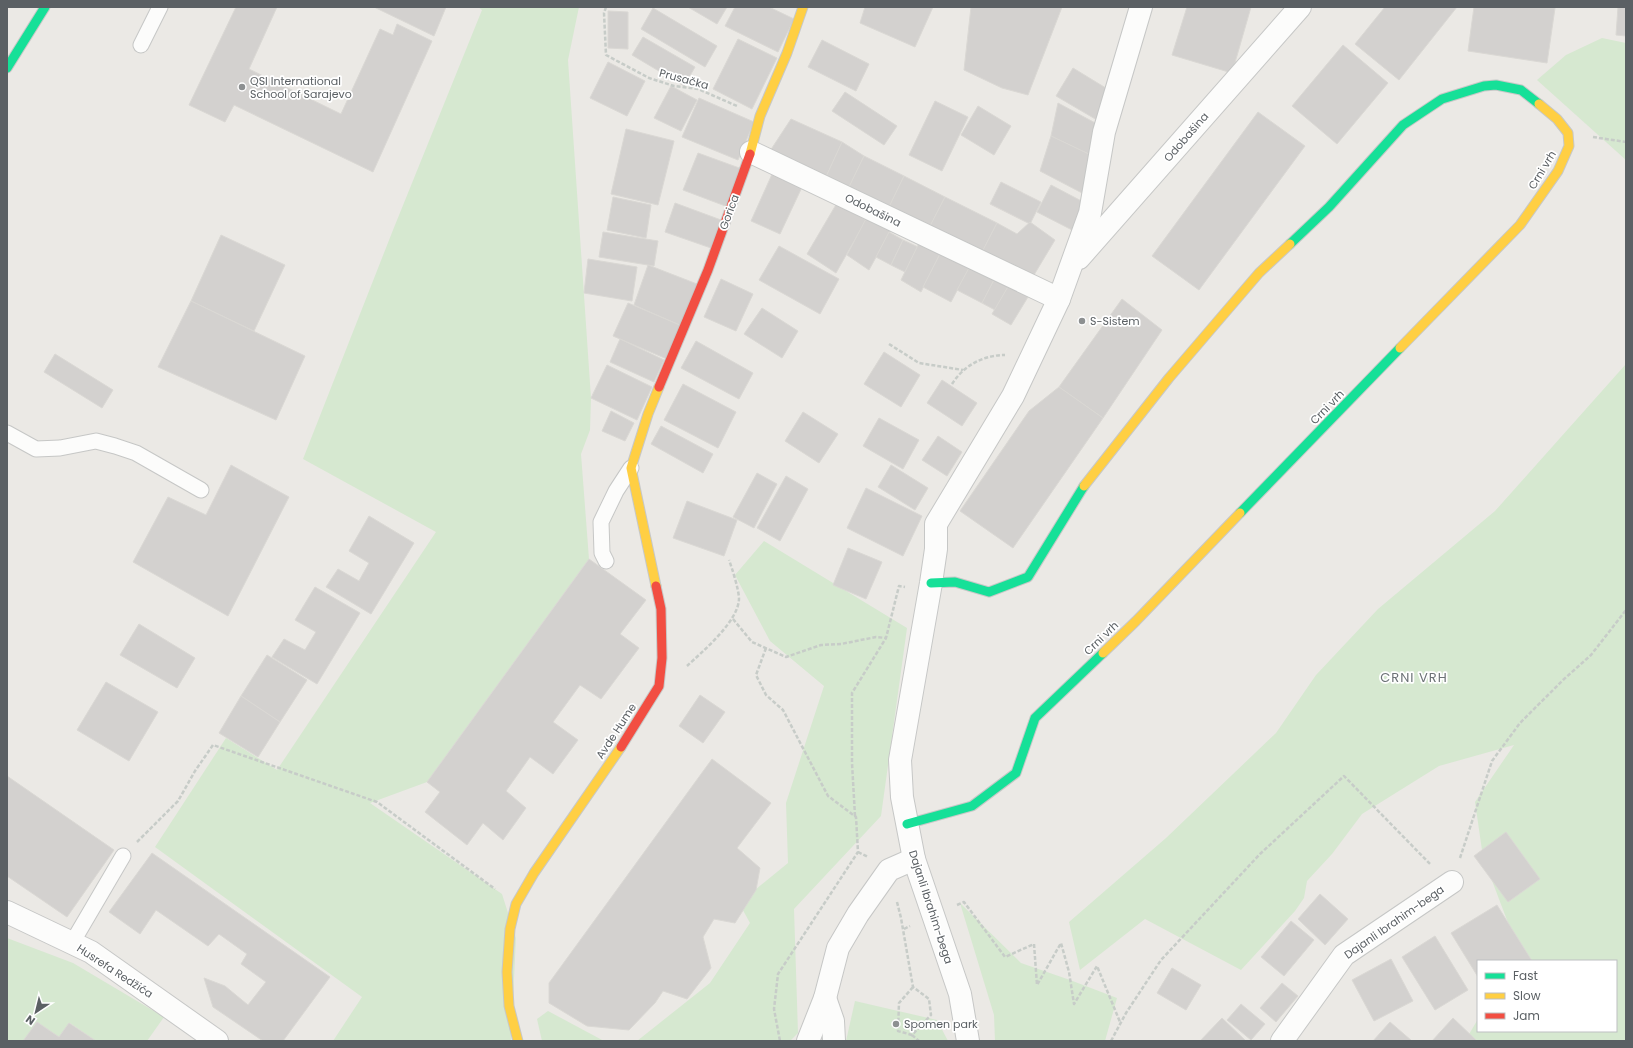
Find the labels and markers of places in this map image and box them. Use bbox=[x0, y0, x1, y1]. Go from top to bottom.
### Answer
place label: QSI International School of Sarajevo bbox=[250, 73, 352, 102]
marker: QSI International School of Sarajevo bbox=[237, 82, 247, 92]
place label: S-Sistem bbox=[1090, 313, 1140, 329]
marker: S-Sistem bbox=[1077, 316, 1087, 326]
place label: Spomen park bbox=[904, 1016, 978, 1032]
marker: Spomen park bbox=[891, 1019, 901, 1029]

